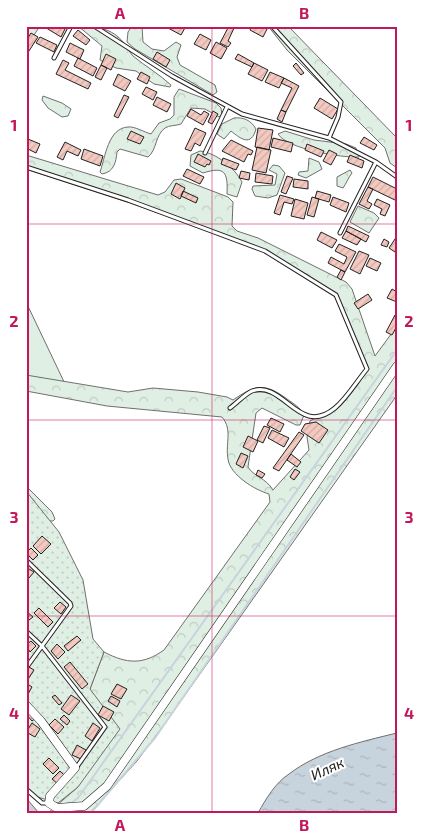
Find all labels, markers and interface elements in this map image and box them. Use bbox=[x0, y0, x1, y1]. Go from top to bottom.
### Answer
text: A bbox=[115, 3, 126, 22]
text: B bbox=[299, 3, 309, 22]
text: 1 bbox=[11, 115, 17, 134]
text: 1 bbox=[406, 115, 412, 134]
text: 2 bbox=[9, 311, 19, 330]
text: 2 bbox=[404, 311, 414, 330]
text: 3 bbox=[9, 507, 19, 526]
text: 3 bbox=[404, 507, 414, 526]
text: 4 bbox=[9, 703, 19, 722]
text: 4 bbox=[404, 703, 414, 722]
water label: Иляк bbox=[307, 752, 347, 784]
text: A bbox=[115, 815, 126, 834]
text: B bbox=[299, 815, 309, 834]

